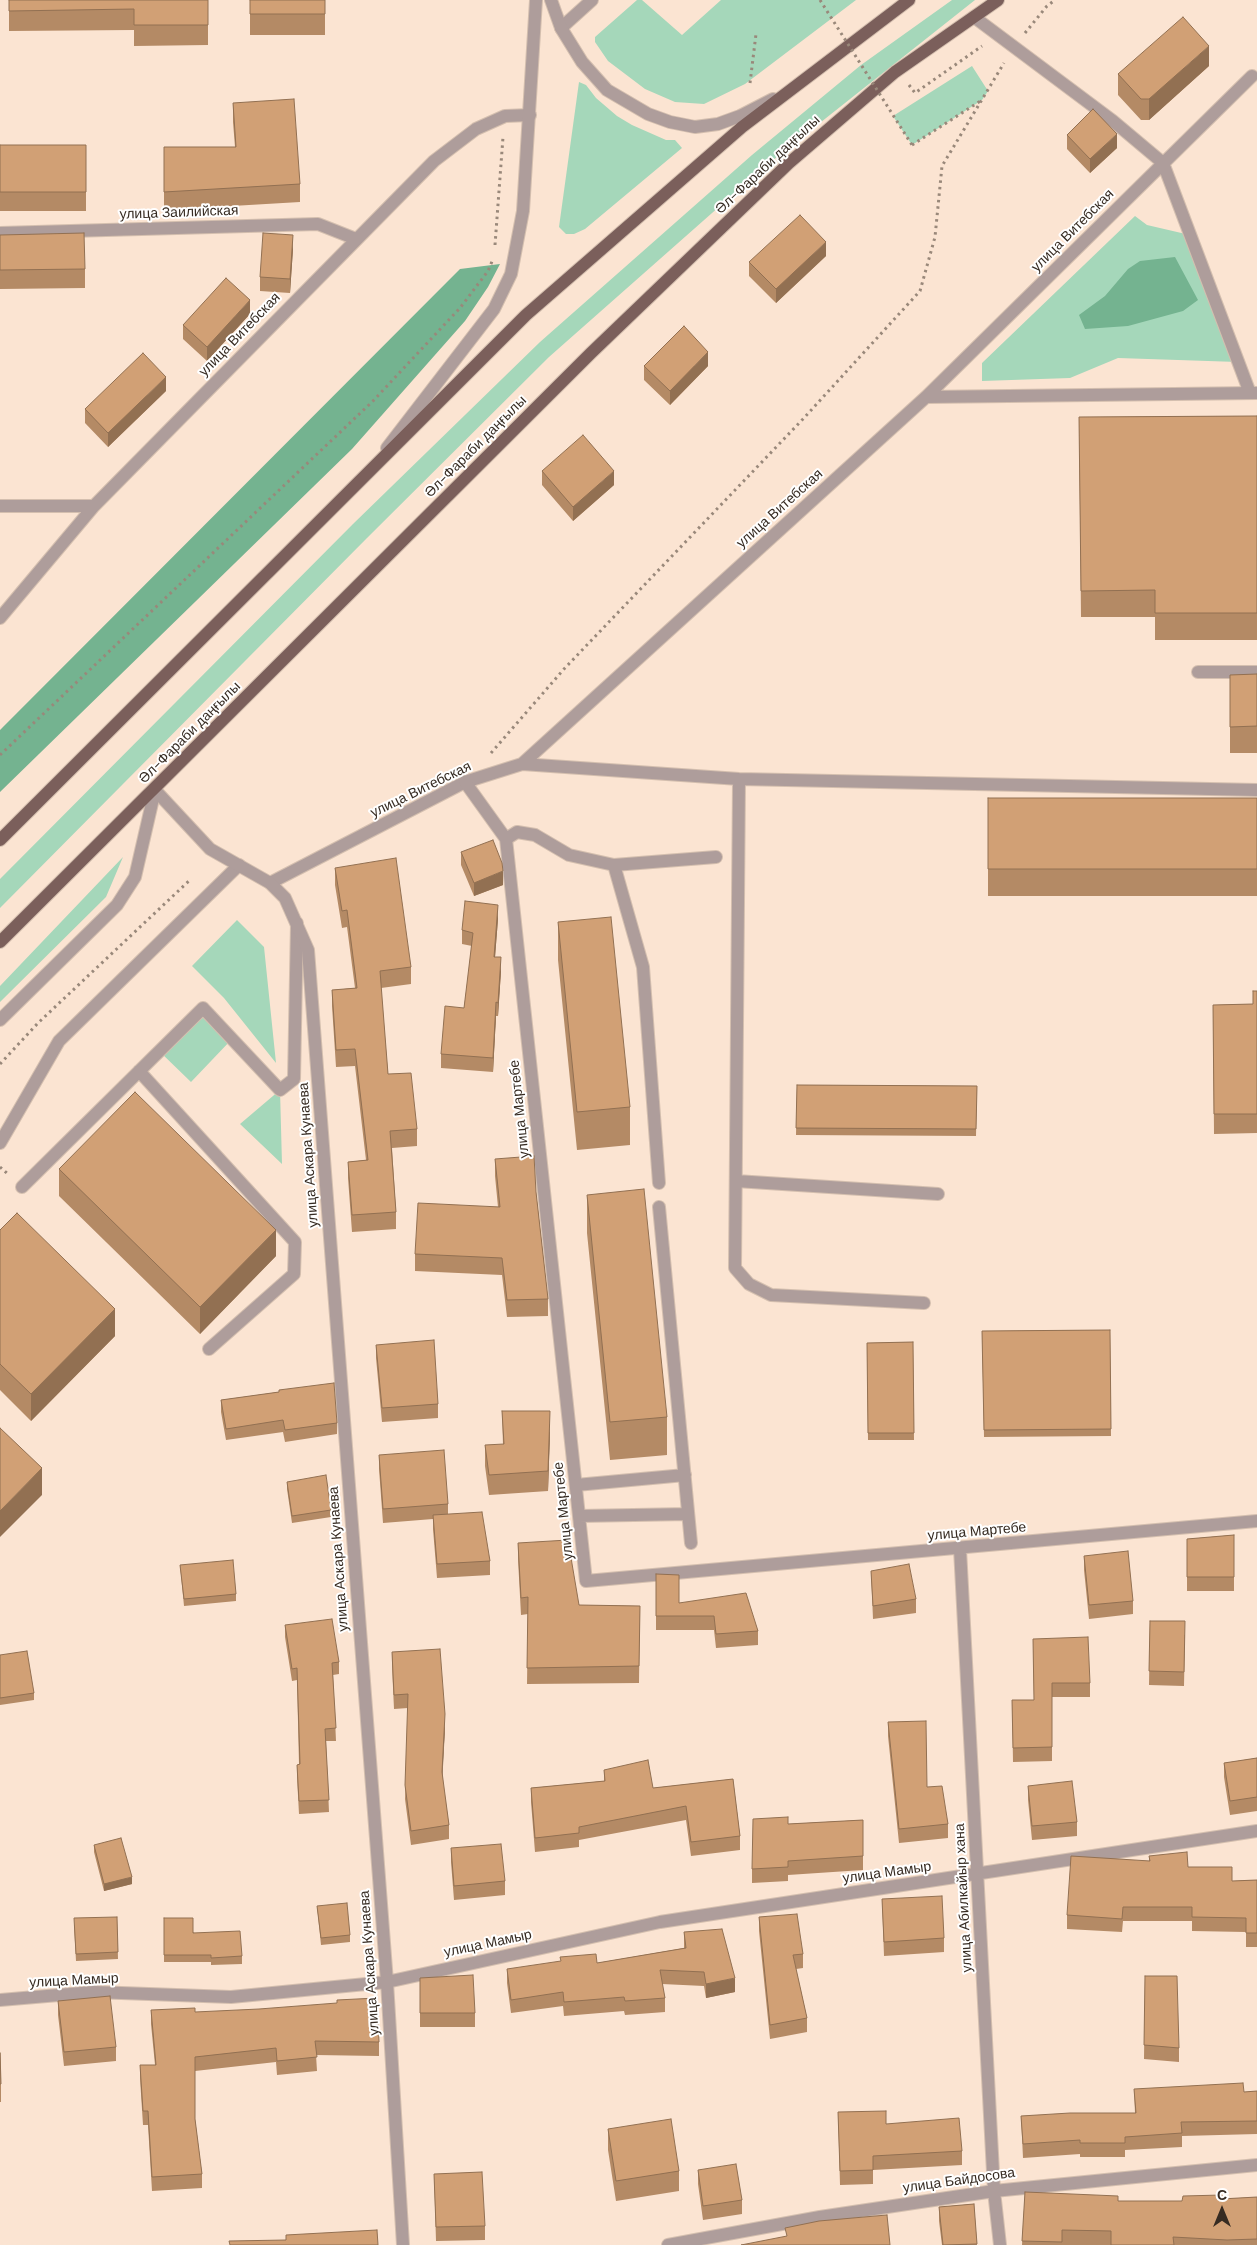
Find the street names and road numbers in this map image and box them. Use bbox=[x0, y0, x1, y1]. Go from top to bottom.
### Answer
street label: Әл-Фараби даңғылы bbox=[712, 112, 824, 218]
street label: улица Витебская bbox=[1028, 186, 1118, 276]
street label: улица Заилийская bbox=[119, 203, 239, 223]
street label: улица Витебская bbox=[196, 290, 284, 380]
street label: Әл-Фараби даңғылы bbox=[422, 393, 530, 501]
street label: улица Витебская bbox=[734, 466, 826, 552]
street label: Әл-Фараби даңғылы bbox=[136, 679, 244, 787]
street label: улица Витебская bbox=[368, 758, 474, 822]
street label: улица Мартебе bbox=[506, 1059, 534, 1159]
street label: улица Аскара Кунаева bbox=[296, 1082, 322, 1228]
street label: улица Мартебе bbox=[550, 1461, 578, 1561]
street label: улица Аскара Кунаева bbox=[326, 1486, 352, 1632]
street label: улица Мартебе bbox=[927, 1519, 1027, 1545]
street label: улица Абилкайыр хана bbox=[952, 1823, 976, 1973]
street label: улица Мамыр bbox=[842, 1858, 932, 1888]
street label: улица Аскара Кунаева bbox=[357, 1890, 383, 2036]
street label: улица Мамыр bbox=[443, 1927, 533, 1961]
street label: улица Мамыр bbox=[29, 1970, 119, 1992]
street label: улица Байдосова bbox=[902, 2165, 1016, 2197]

